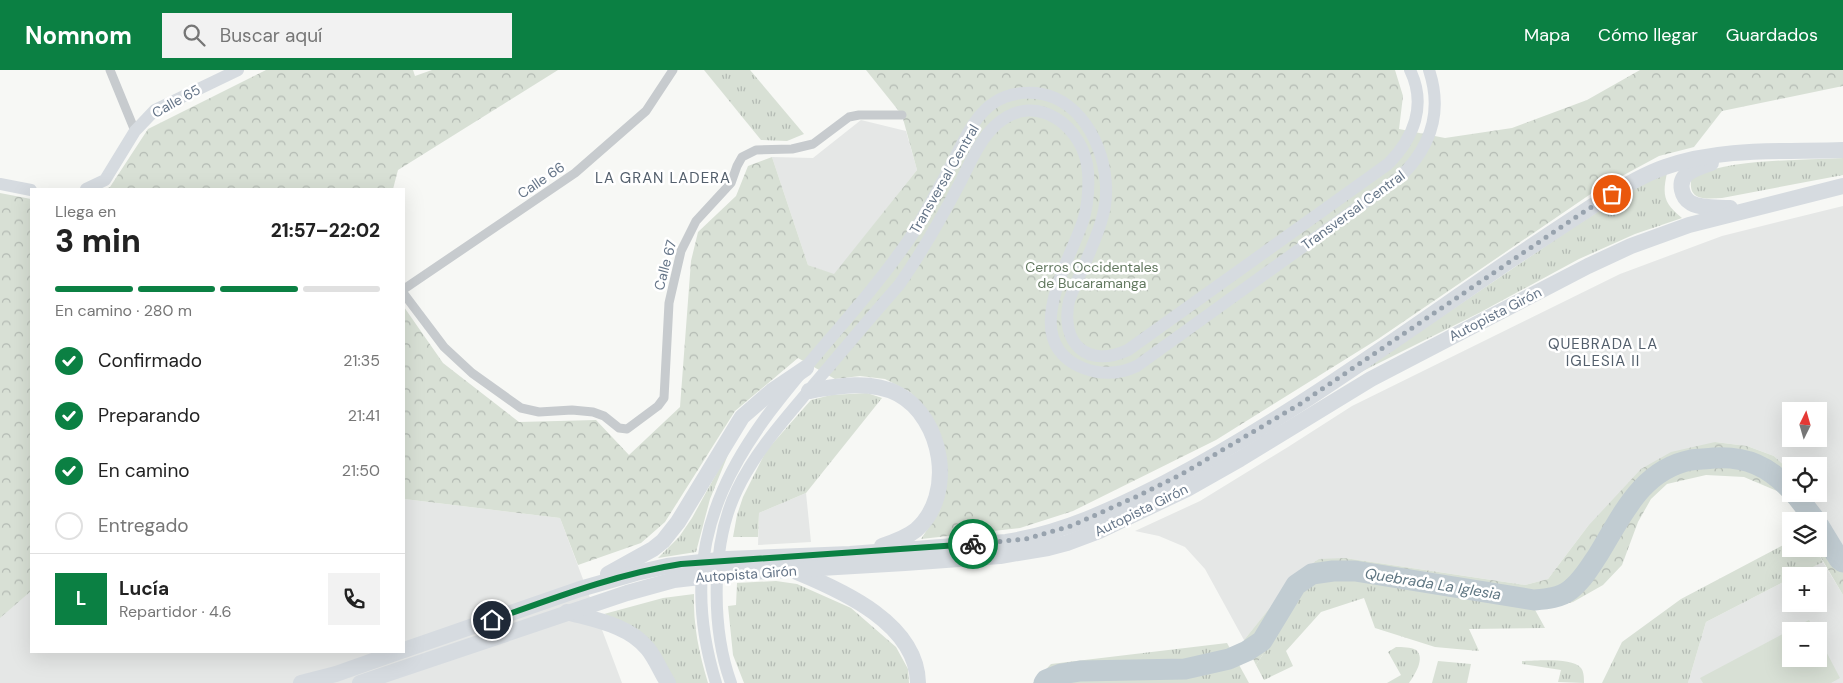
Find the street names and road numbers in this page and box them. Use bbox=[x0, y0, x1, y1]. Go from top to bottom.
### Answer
street label: Calle 65 bbox=[149, 80, 203, 122]
street label: Transversal Central bbox=[905, 121, 983, 237]
street label: Calle 66 bbox=[514, 158, 568, 202]
street label: Transversal Central bbox=[1298, 166, 1408, 254]
street label: Calle 67 bbox=[650, 238, 680, 292]
street label: Autopista Girón bbox=[1446, 283, 1544, 345]
street label: Autopista Girón bbox=[1091, 480, 1191, 540]
street label: Autopista Girón bbox=[695, 561, 797, 587]

